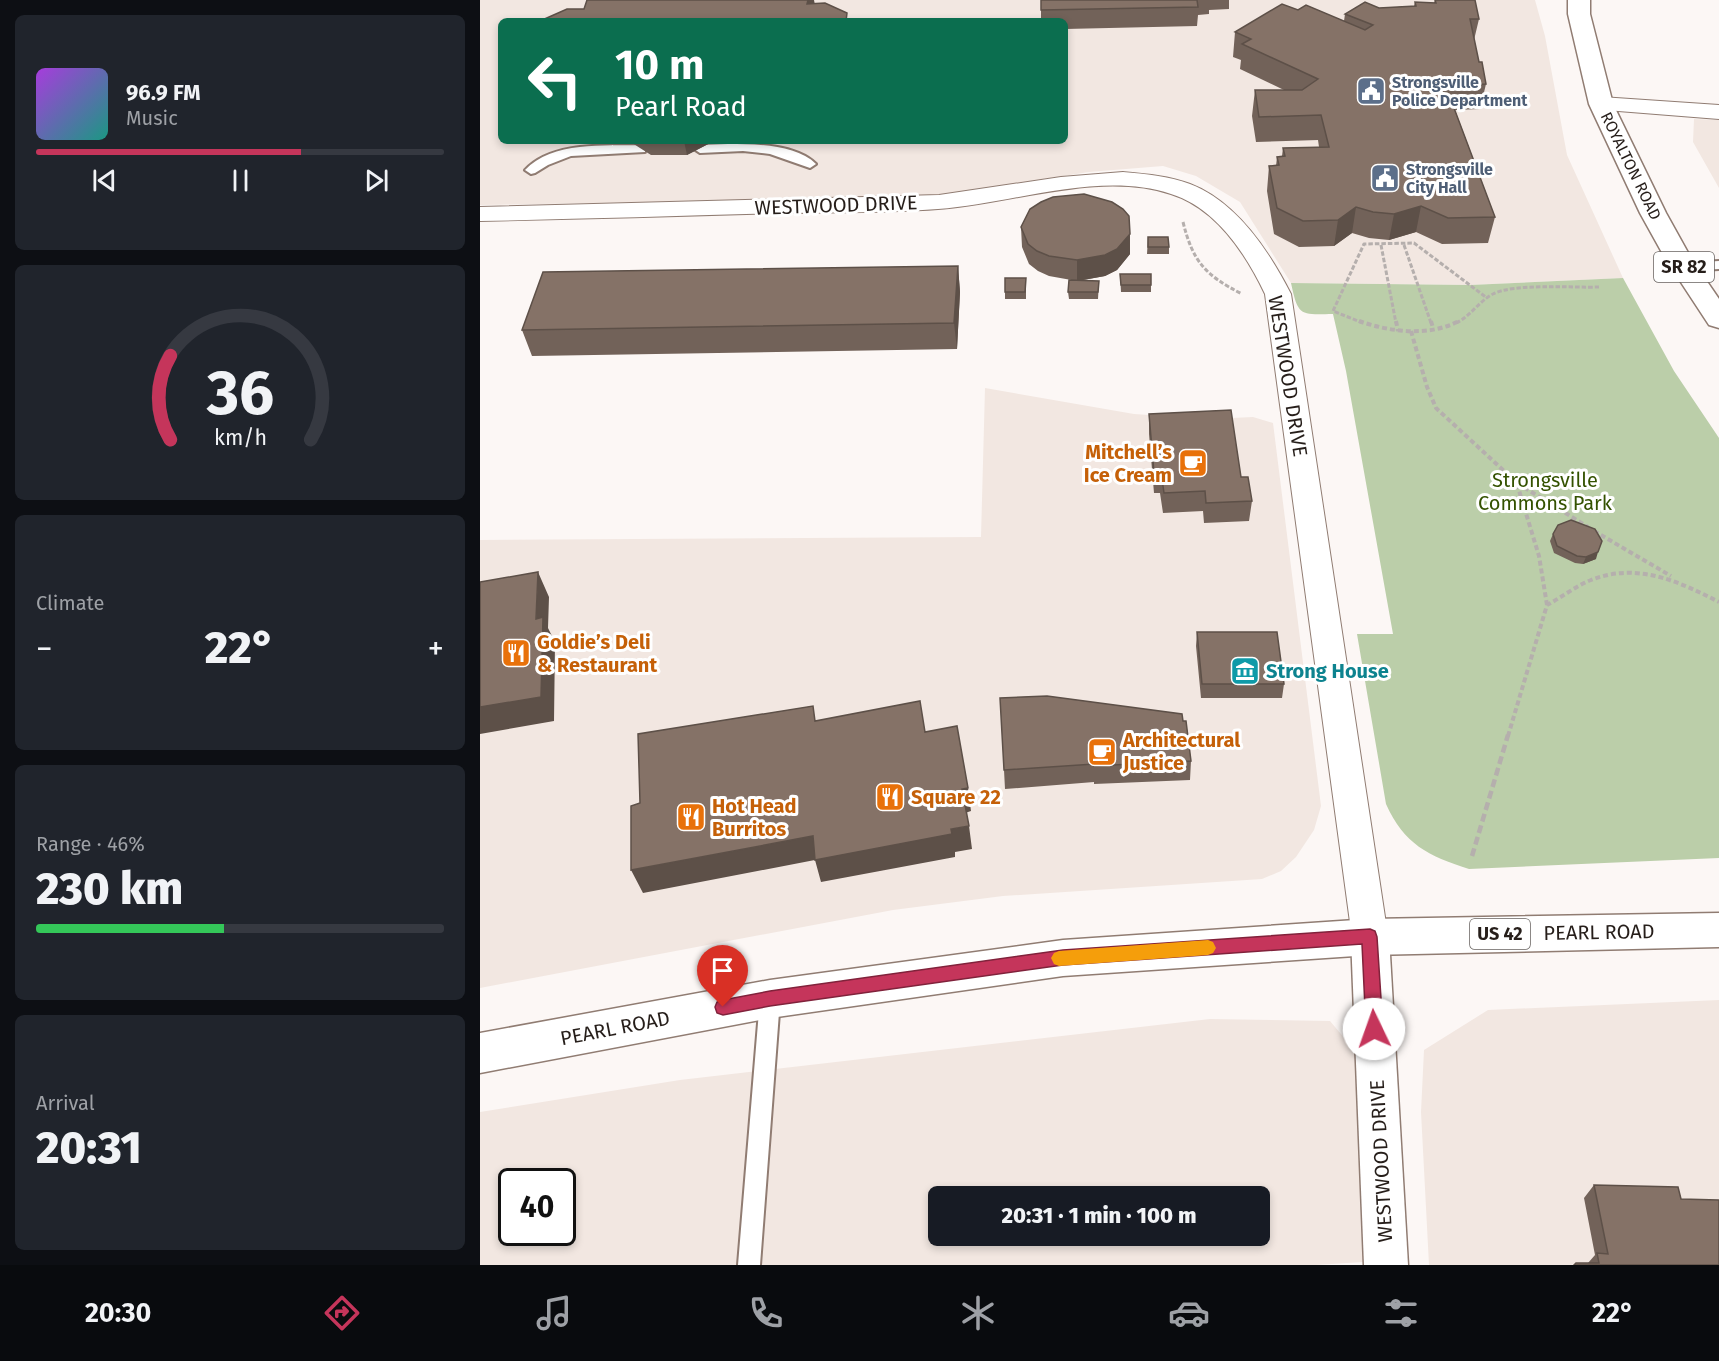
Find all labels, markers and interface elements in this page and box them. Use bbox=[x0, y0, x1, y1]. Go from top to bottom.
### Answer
text: 10 m bbox=[615, 40, 705, 90]
icon: left bbox=[516, 42, 594, 120]
place label: Strongsville Police Department bbox=[1392, 73, 1528, 110]
public building icon: Strongsville Police Department bbox=[1355, 75, 1387, 107]
text: 96.9 FM bbox=[126, 79, 201, 106]
text: Pearl Road bbox=[615, 91, 747, 123]
text: Music bbox=[126, 106, 178, 130]
street label: ROYALTON ROAD bbox=[1597, 109, 1665, 223]
place label: Strongsville City Hall bbox=[1406, 160, 1493, 197]
public building icon: Strongsville City Hall bbox=[1369, 162, 1401, 194]
icon: previous bbox=[88, 164, 121, 197]
icon: pause bbox=[224, 164, 257, 197]
icon: next bbox=[360, 164, 393, 197]
street label: WESTWOOD DRIVE bbox=[754, 190, 918, 220]
road number: SR 82 bbox=[1654, 252, 1714, 282]
street label: WESTWOOD DRIVE bbox=[1263, 294, 1313, 458]
text: 36 bbox=[205, 356, 274, 431]
text: km/h bbox=[213, 425, 267, 451]
place label: Mitchell’s Ice Cream bbox=[1084, 440, 1172, 487]
cafe icon: Mitchell’s Ice Cream bbox=[1177, 447, 1209, 479]
park label: Strongsville Commons Park bbox=[1478, 468, 1613, 515]
text: Climate bbox=[36, 591, 104, 615]
text: 22° bbox=[205, 621, 275, 675]
text: − bbox=[36, 629, 53, 669]
text: + bbox=[428, 629, 444, 669]
place label: Goldie’s Deli & Restaurant bbox=[537, 630, 657, 677]
restaurant icon: Goldie’s Deli & Restaurant bbox=[500, 637, 532, 669]
museum icon: Strong House bbox=[1229, 655, 1261, 687]
place label: Strong House bbox=[1266, 659, 1389, 683]
place label: Architectural Justice bbox=[1122, 728, 1240, 775]
cafe icon: Architectural Justice bbox=[1086, 736, 1118, 768]
restaurant icon: Square 22 bbox=[874, 781, 906, 813]
place label: Square 22 bbox=[911, 785, 1001, 809]
place label: Hot Head Burritos bbox=[712, 794, 797, 841]
restaurant icon: Hot Head Burritos bbox=[675, 801, 707, 833]
text: Range · 46% bbox=[36, 832, 145, 856]
text: 230 km bbox=[36, 862, 183, 916]
road number: US 42 bbox=[1470, 919, 1530, 949]
street label: PEARL ROAD bbox=[1543, 919, 1655, 945]
pin bbox=[697, 945, 748, 1007]
icon: arrive bbox=[706, 954, 739, 987]
position arrow bbox=[1342, 997, 1406, 1061]
street label: PEARL ROAD bbox=[558, 1006, 672, 1050]
street label: WESTWOOD DRIVE bbox=[1365, 1079, 1397, 1243]
text: Arrival bbox=[36, 1091, 95, 1115]
text: 20:31 bbox=[36, 1121, 142, 1175]
speed limit sign: 40 bbox=[498, 1168, 576, 1246]
text: 20:31 · 1 min · 100 m bbox=[1001, 1202, 1197, 1229]
icon: directions bbox=[321, 1292, 363, 1334]
icon: music bbox=[533, 1292, 575, 1334]
icon: phone bbox=[745, 1292, 787, 1334]
icon: climate bbox=[957, 1292, 999, 1334]
icon: car bbox=[1168, 1292, 1210, 1334]
icon: filters bbox=[1380, 1292, 1422, 1334]
text: 20:30 bbox=[85, 1297, 151, 1329]
text: 22° bbox=[1592, 1297, 1634, 1329]

